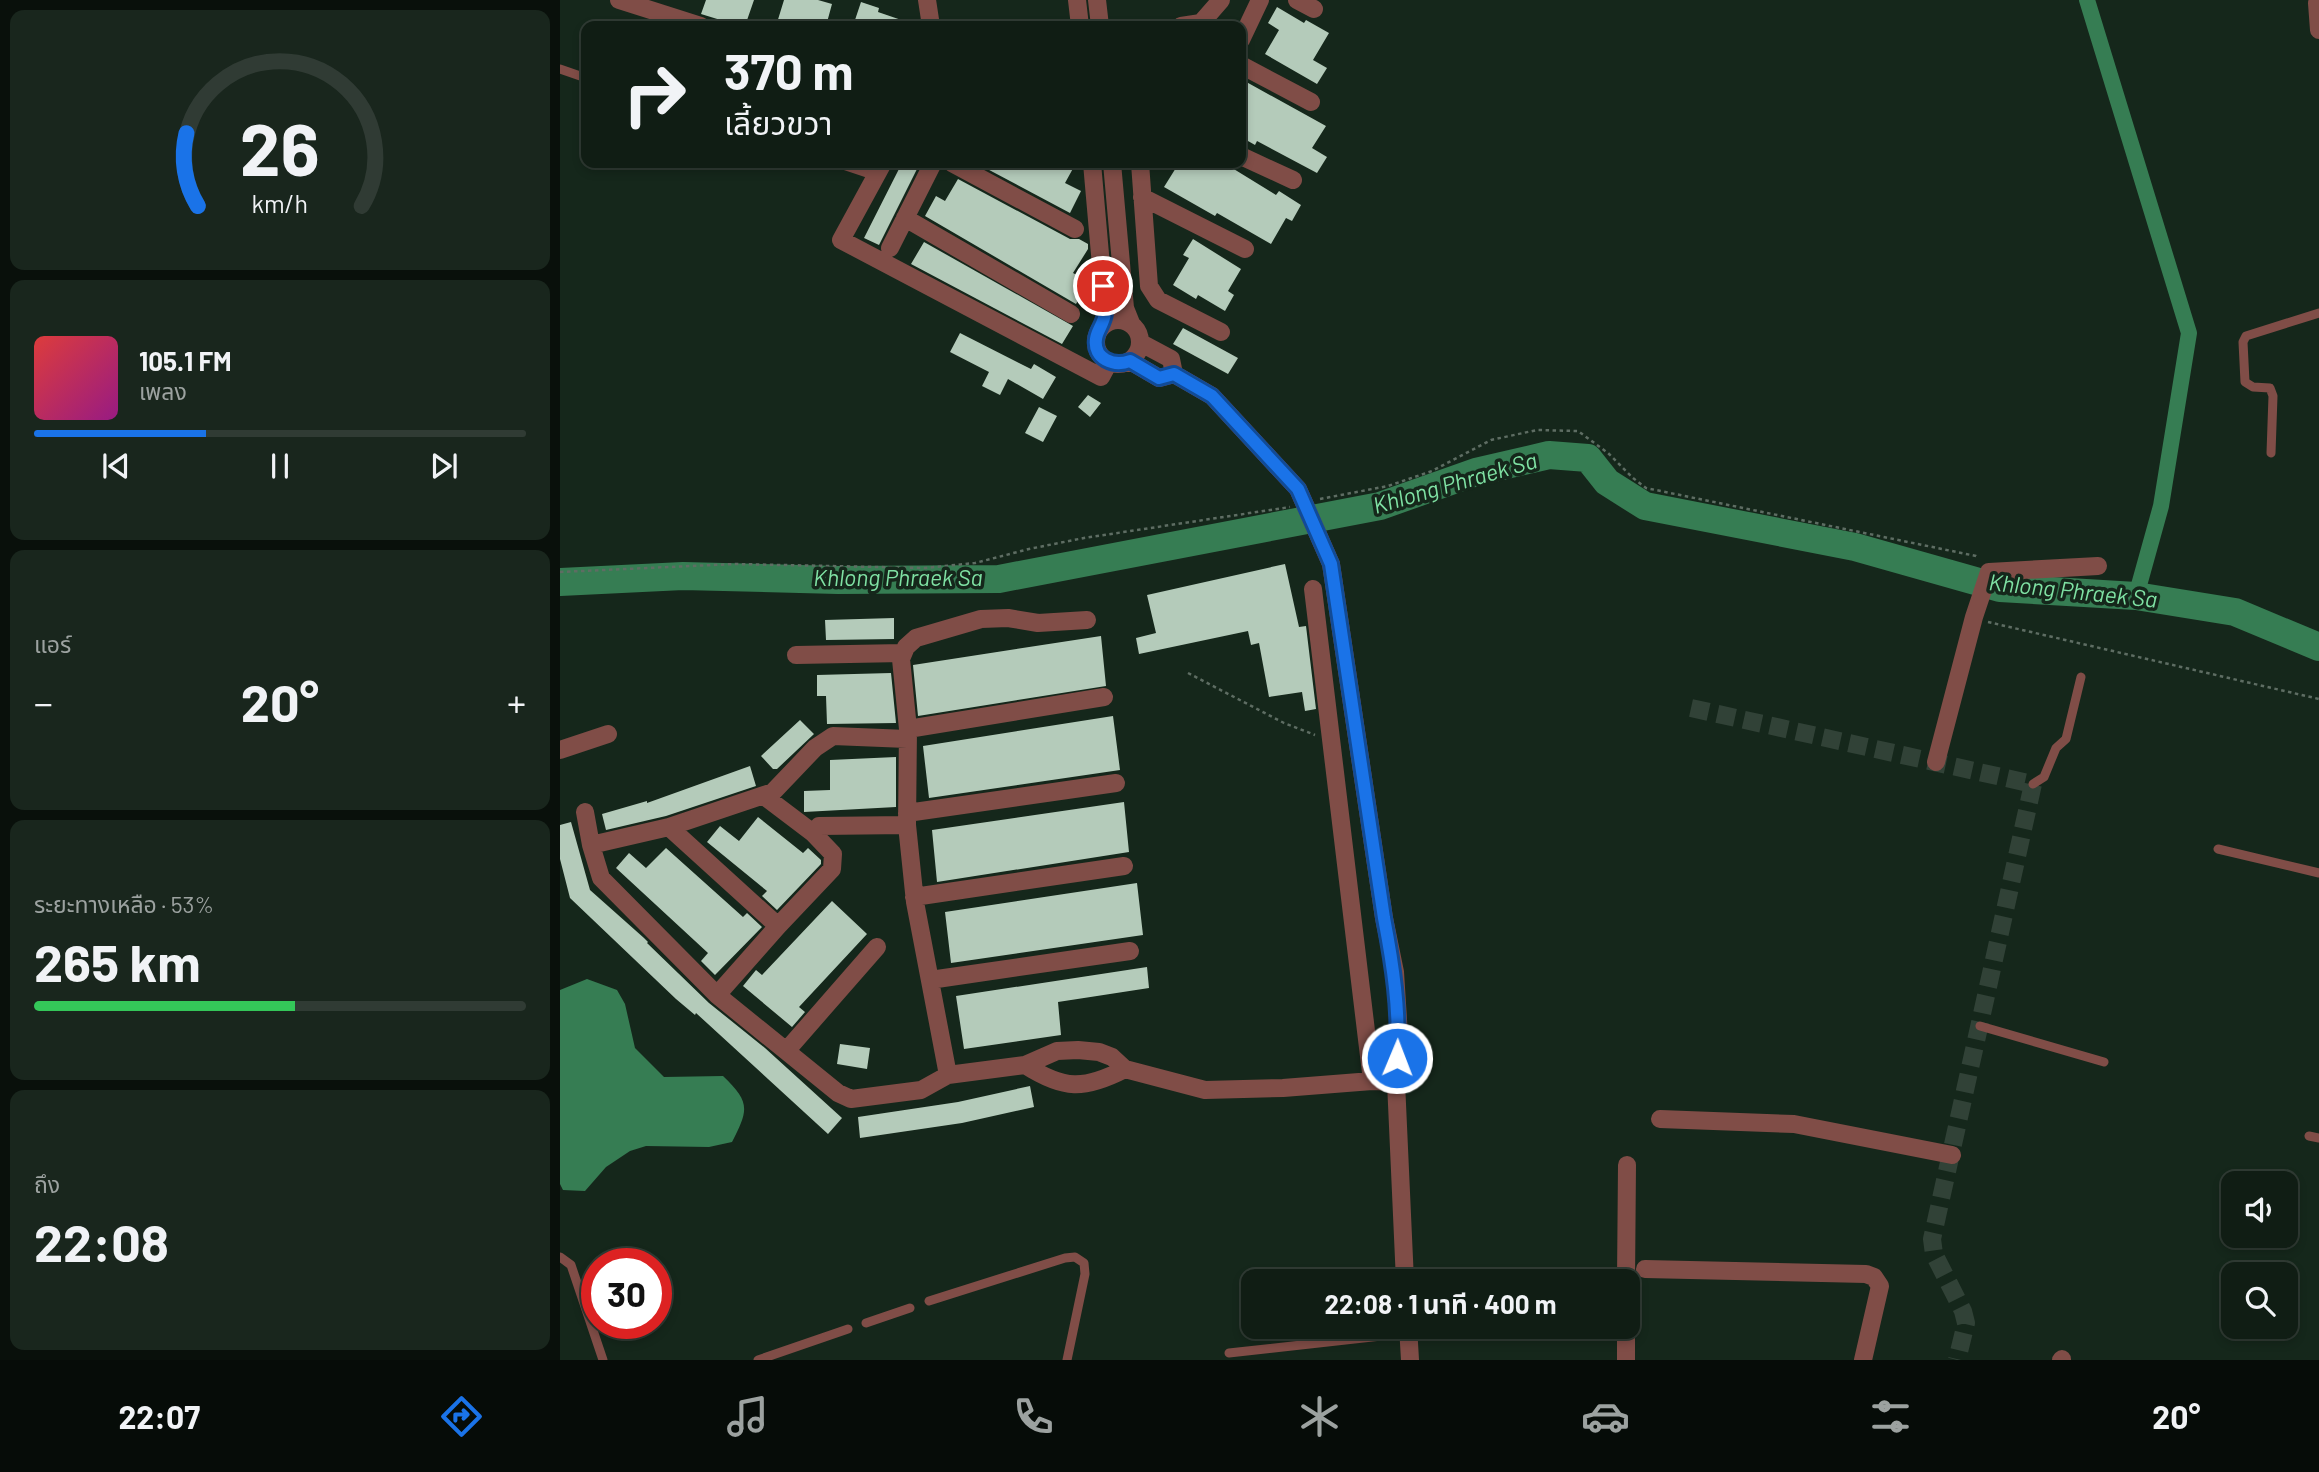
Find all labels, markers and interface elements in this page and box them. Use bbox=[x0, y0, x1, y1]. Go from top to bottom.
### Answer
text: 370 m bbox=[724, 41, 853, 100]
icon: right bbox=[609, 49, 700, 140]
text: 26 bbox=[240, 103, 320, 191]
text: เลี้ยวขวา bbox=[724, 103, 832, 141]
text: km/h bbox=[252, 188, 308, 218]
pin bbox=[1073, 256, 1133, 316]
icon: arrive bbox=[1084, 267, 1122, 305]
text: 105.1 FM bbox=[139, 345, 232, 376]
text: เพลง bbox=[139, 377, 187, 405]
water label: Khlong Phraek Sa bbox=[1369, 445, 1540, 519]
icon: previous bbox=[97, 447, 135, 485]
icon: pause bbox=[261, 447, 299, 485]
icon: next bbox=[425, 447, 463, 485]
water label: Khlong Phraek Sa bbox=[813, 563, 983, 591]
water label: Khlong Phraek Sa bbox=[1987, 567, 2159, 613]
text: แอร์ bbox=[34, 630, 71, 658]
text: 20° bbox=[241, 670, 319, 732]
text: − bbox=[34, 679, 53, 725]
text: + bbox=[507, 679, 526, 725]
text: ระยะทางเหลือ · 53% bbox=[34, 890, 214, 918]
text: 265 km bbox=[34, 930, 201, 992]
position arrow bbox=[1360, 1021, 1434, 1095]
text: ถึง bbox=[34, 1170, 60, 1198]
map controls bbox=[2221, 1171, 2298, 1339]
button: sound bbox=[2221, 1171, 2298, 1248]
text: 22:08 bbox=[34, 1210, 169, 1272]
speed limit sign: 30 bbox=[581, 1248, 672, 1339]
button: search bbox=[2221, 1262, 2298, 1339]
text: 22:08 · 1 นาที · 400 m bbox=[1324, 1288, 1557, 1319]
icon: directions bbox=[437, 1392, 486, 1441]
icon: music bbox=[723, 1392, 772, 1441]
icon: phone bbox=[1009, 1392, 1058, 1441]
icon: climate bbox=[1295, 1392, 1344, 1441]
icon: car bbox=[1581, 1392, 1630, 1441]
icon: filters bbox=[1866, 1392, 1915, 1441]
text: 22:07 bbox=[118, 1397, 200, 1435]
text: 20° bbox=[2152, 1397, 2200, 1435]

